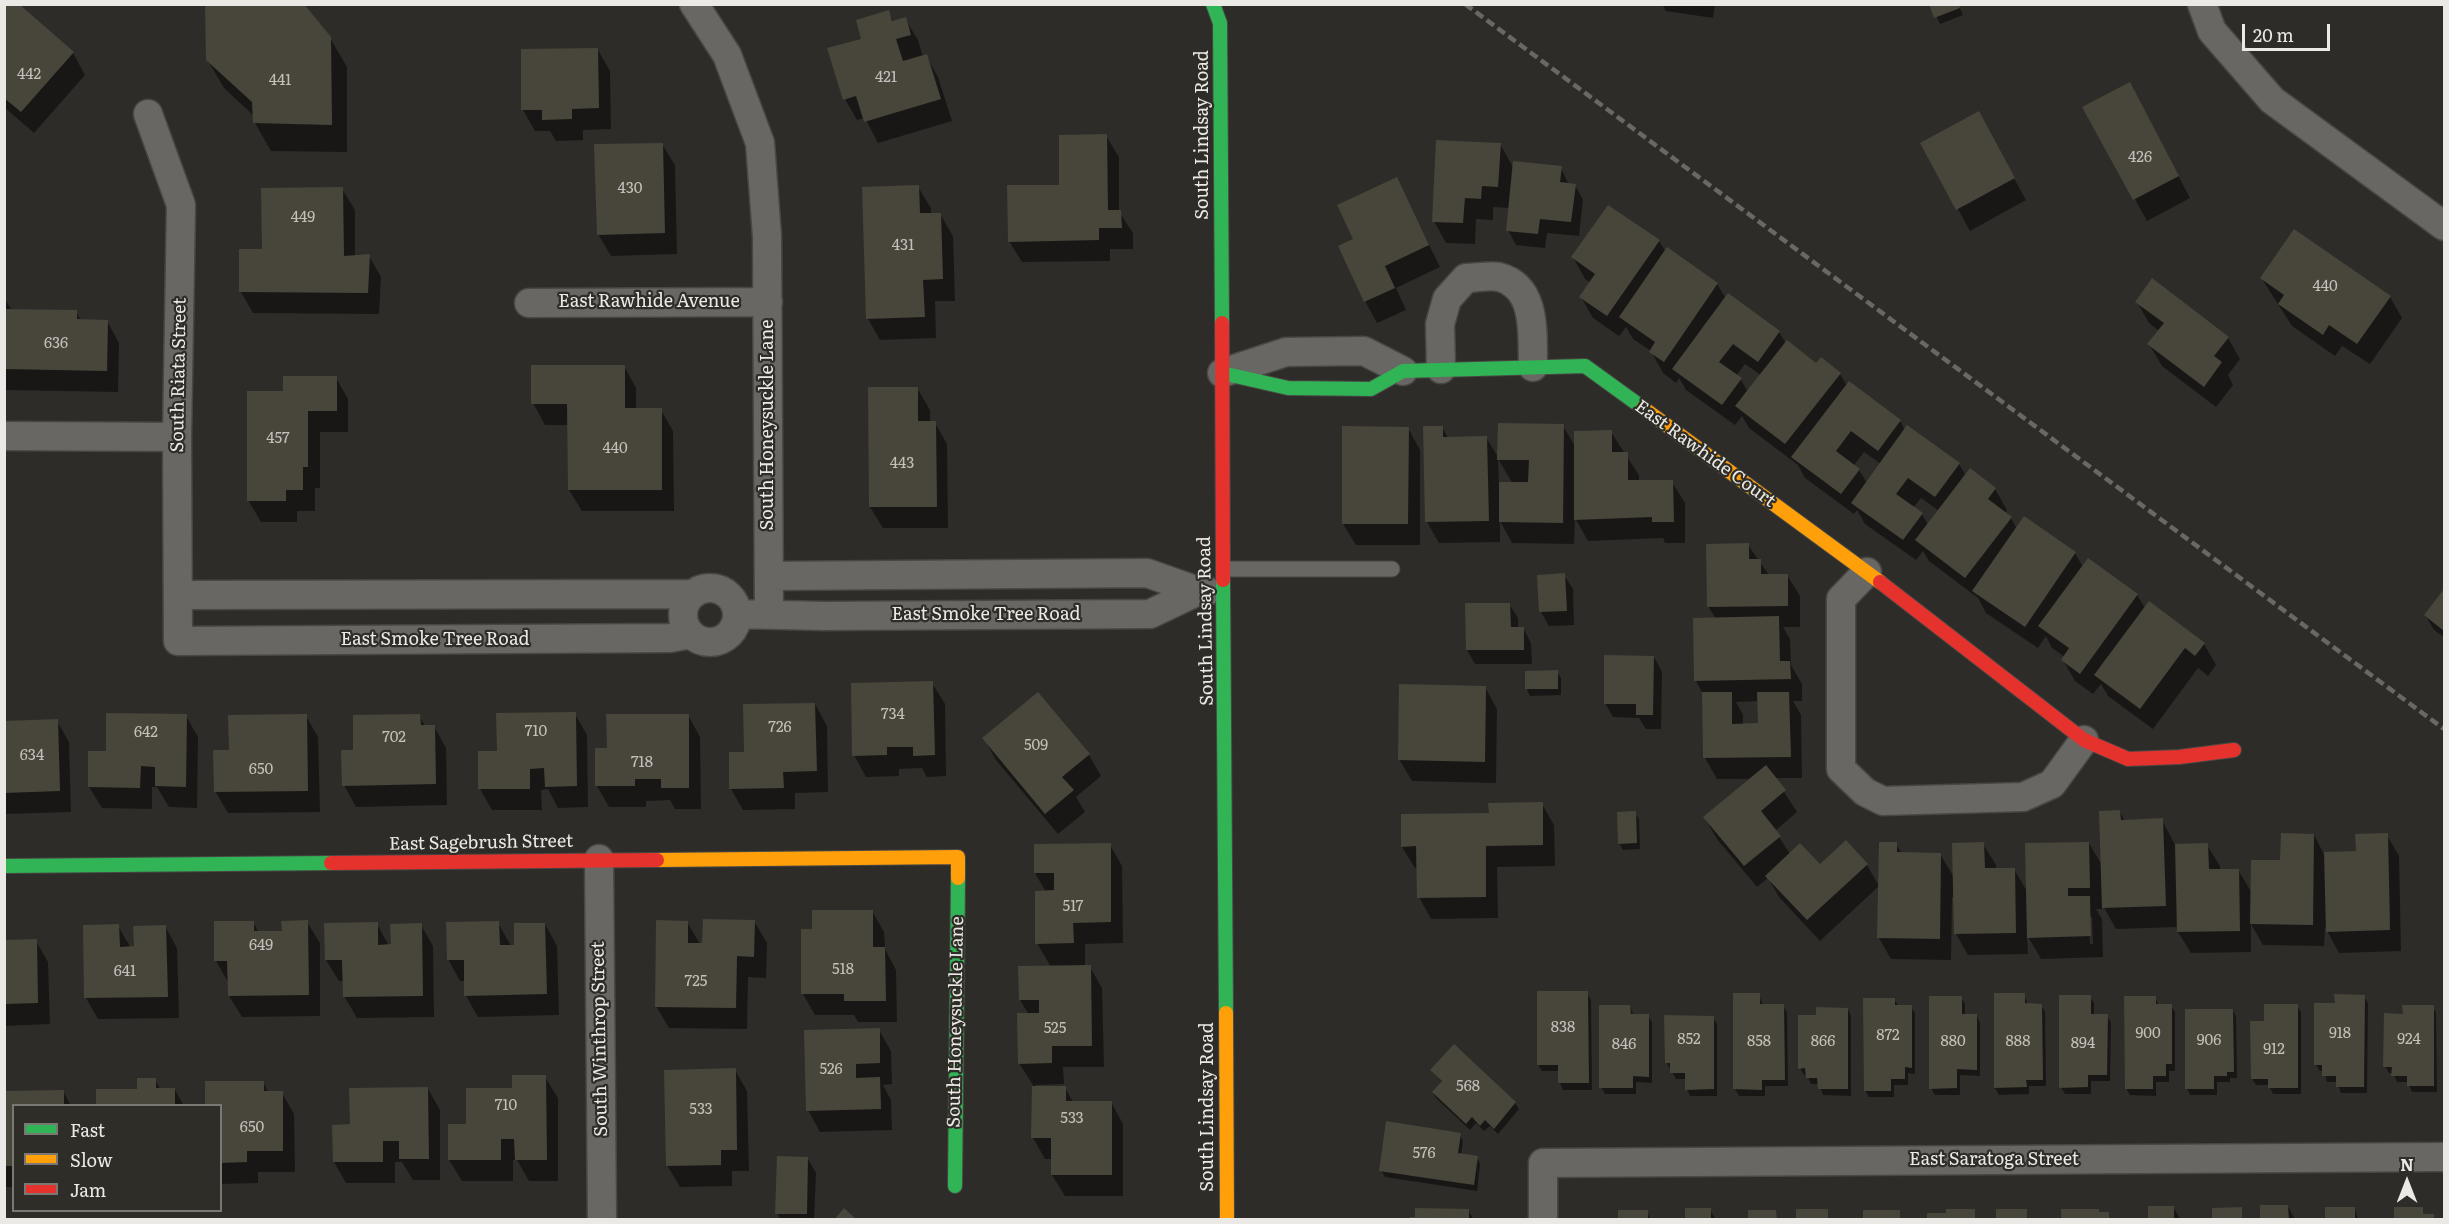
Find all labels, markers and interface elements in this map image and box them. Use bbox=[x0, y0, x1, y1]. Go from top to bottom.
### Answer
scale bar bbox=[2245, 12, 2334, 50]
text: 20 m bbox=[2253, 21, 2294, 48]
street label: South Lindsay Road bbox=[1192, 50, 1214, 220]
house number: 442 bbox=[17, 66, 41, 84]
house number: 421 bbox=[875, 69, 897, 87]
house number: 441 bbox=[269, 72, 291, 90]
house number: 426 bbox=[2128, 149, 2152, 167]
house number: 430 bbox=[617, 180, 643, 198]
house number: 449 bbox=[291, 209, 315, 227]
house number: 431 bbox=[892, 237, 914, 255]
house number: 440 bbox=[2312, 278, 2338, 296]
street label: East Rawhide Avenue bbox=[558, 291, 740, 313]
street label: South Riata Street bbox=[167, 297, 191, 453]
street label: South Honeysuckle Lane bbox=[757, 319, 779, 531]
house number: 636 bbox=[44, 335, 68, 353]
street label: East Rawhide Court bbox=[1630, 396, 1780, 512]
house number: 457 bbox=[266, 430, 290, 448]
house number: 440 bbox=[602, 440, 628, 458]
house number: 443 bbox=[890, 455, 914, 473]
street label: South Lindsay Road bbox=[1194, 536, 1218, 706]
street label: East Smoke Tree Road bbox=[891, 604, 1081, 626]
street label: East Smoke Tree Road bbox=[340, 629, 530, 651]
house number: 734 bbox=[881, 706, 905, 724]
house number: 726 bbox=[768, 719, 792, 737]
house number: 710 bbox=[525, 723, 547, 741]
house number: 642 bbox=[134, 724, 158, 742]
house number: 702 bbox=[382, 729, 406, 747]
house number: 509 bbox=[1024, 737, 1048, 755]
house number: 634 bbox=[20, 747, 44, 765]
house number: 718 bbox=[631, 754, 653, 772]
house number: 650 bbox=[249, 761, 273, 779]
street label: East Sagebrush Street bbox=[389, 831, 573, 855]
house number: 517 bbox=[1063, 898, 1083, 916]
street label: South Honeysuckle Lane bbox=[943, 916, 969, 1128]
house number: 649 bbox=[249, 937, 273, 955]
street label: South Winthrop Street bbox=[587, 941, 613, 1137]
house number: 518 bbox=[832, 961, 854, 979]
house number: 641 bbox=[114, 963, 136, 981]
house number: 725 bbox=[685, 973, 707, 991]
house number: 838 bbox=[1551, 1019, 1575, 1037]
house number: 525 bbox=[1044, 1020, 1066, 1038]
street label: South Lindsay Road bbox=[1197, 1022, 1219, 1192]
house number: 900 bbox=[2135, 1025, 2161, 1043]
house number: 918 bbox=[2329, 1025, 2351, 1043]
house number: 872 bbox=[1876, 1027, 1900, 1045]
house number: 852 bbox=[1677, 1031, 1701, 1049]
house number: 924 bbox=[2397, 1031, 2421, 1049]
house number: 906 bbox=[2197, 1032, 2221, 1050]
house number: 858 bbox=[1747, 1033, 1771, 1051]
house number: 866 bbox=[1811, 1033, 1835, 1051]
house number: 880 bbox=[1940, 1033, 1966, 1051]
house number: 888 bbox=[2006, 1033, 2030, 1051]
house number: 894 bbox=[2071, 1035, 2095, 1053]
house number: 846 bbox=[1612, 1036, 1636, 1054]
house number: 912 bbox=[2263, 1041, 2285, 1059]
house number: 526 bbox=[819, 1061, 843, 1079]
house number: 568 bbox=[1456, 1078, 1480, 1096]
house number: 710 bbox=[495, 1097, 517, 1115]
house number: 533 bbox=[689, 1101, 713, 1119]
legend bbox=[12, 1104, 222, 1212]
house number: 533 bbox=[1060, 1110, 1084, 1128]
text: Fast bbox=[70, 1116, 105, 1143]
house number: 650 bbox=[240, 1119, 264, 1137]
house number: 576 bbox=[1412, 1145, 1436, 1163]
text: Slow bbox=[70, 1146, 112, 1173]
street label: East Saratoga Street bbox=[1909, 1149, 2079, 1171]
north arrow bbox=[2377, 1152, 2437, 1212]
text: N bbox=[2400, 1152, 2414, 1176]
text: Jam bbox=[70, 1176, 106, 1203]

